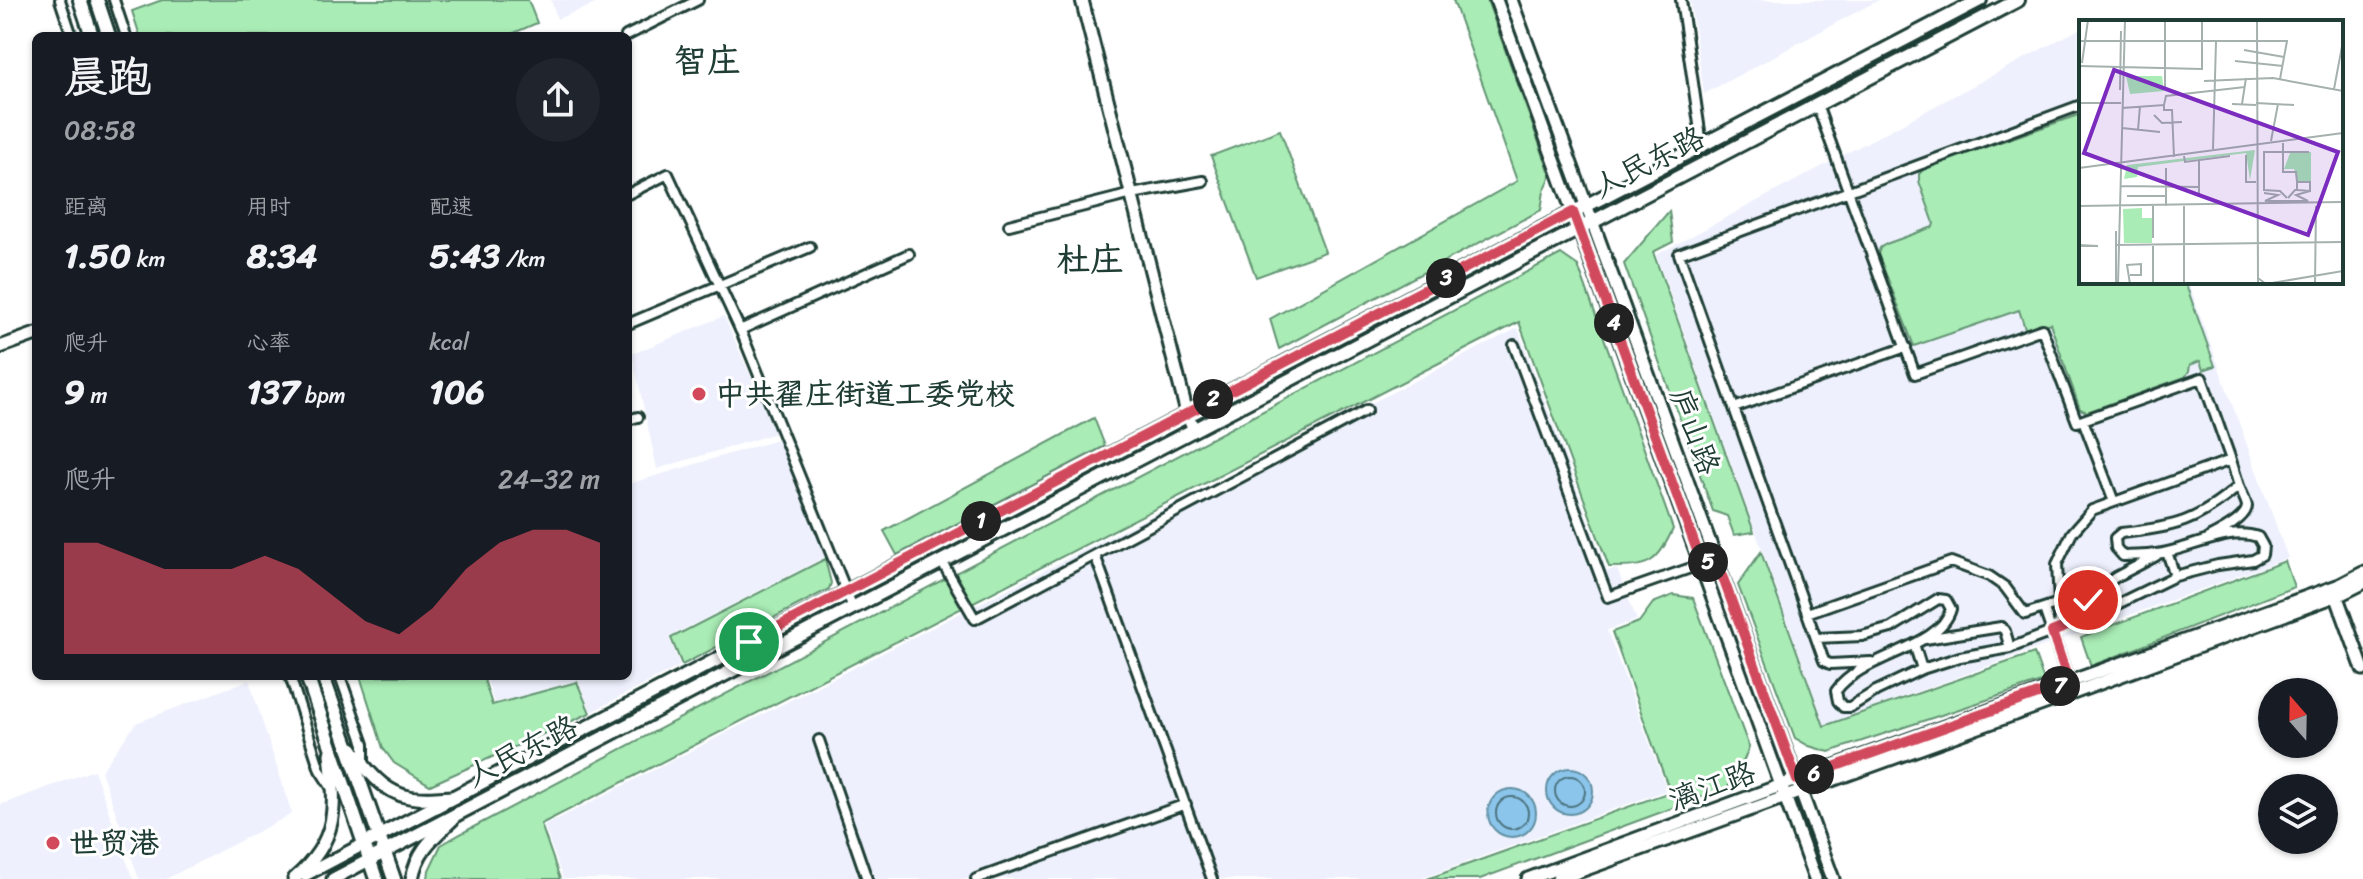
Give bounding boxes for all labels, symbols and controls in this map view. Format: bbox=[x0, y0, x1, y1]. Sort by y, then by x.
inset map bbox=[2079, 20, 2343, 284]
district label: 智庄 bbox=[673, 31, 741, 91]
text: 晨跑 bbox=[64, 38, 152, 116]
button: share bbox=[516, 58, 600, 142]
text: 08:58 bbox=[64, 107, 136, 153]
street label: 人民东路 bbox=[1583, 111, 1715, 213]
text: 距离 bbox=[64, 187, 108, 226]
text: 用时 bbox=[247, 187, 291, 226]
text: 配速 bbox=[429, 187, 473, 226]
text: 1.50 bbox=[64, 226, 131, 286]
text: 8:34 bbox=[247, 226, 317, 286]
text: 5:43 bbox=[429, 226, 500, 286]
district label: 杜庄 bbox=[1056, 230, 1124, 290]
text: km bbox=[131, 240, 165, 279]
text: /km bbox=[500, 240, 546, 279]
pin: 3 bbox=[1426, 258, 1466, 298]
text: 3 bbox=[1440, 258, 1452, 297]
pin: 4 bbox=[1594, 303, 1634, 343]
text: 4 bbox=[1607, 303, 1621, 342]
text: 爬升 bbox=[64, 323, 108, 362]
text: 心率 bbox=[247, 323, 291, 362]
text: kcal bbox=[429, 323, 469, 362]
text: 9 bbox=[64, 362, 85, 422]
text: 137 bbox=[247, 362, 299, 422]
text: 106 bbox=[429, 362, 485, 422]
place label: 中共翟庄街道工委党校 bbox=[715, 367, 1015, 421]
text: m bbox=[85, 376, 108, 415]
text: bpm bbox=[299, 376, 346, 415]
pin: 2 bbox=[1193, 379, 1233, 419]
text: 2 bbox=[1207, 379, 1219, 418]
street label: 庐山路 bbox=[1654, 379, 1736, 483]
marker: 中共翟庄街道工委党校 bbox=[690, 385, 708, 403]
text: 爬升 bbox=[64, 456, 116, 502]
text: 24–32 m bbox=[498, 456, 600, 502]
pin: 1 bbox=[961, 501, 1001, 541]
text: 1 bbox=[976, 501, 986, 540]
pin: 5 bbox=[1688, 542, 1728, 582]
text: 5 bbox=[1701, 542, 1715, 581]
pin bbox=[2054, 566, 2122, 634]
icon: check bbox=[2066, 578, 2110, 622]
pin bbox=[715, 608, 783, 676]
icon: arrive bbox=[727, 620, 771, 664]
pin: 7 bbox=[2040, 666, 2080, 706]
text: 7 bbox=[2054, 666, 2066, 705]
north arrow bbox=[2258, 678, 2338, 758]
map controls bbox=[2258, 678, 2338, 854]
street label: 人民东路 bbox=[456, 700, 588, 802]
street label: 漓江路 bbox=[1660, 745, 1764, 827]
pin: 6 bbox=[1794, 754, 1834, 794]
text: 6 bbox=[1808, 754, 1820, 793]
button: layers bbox=[2258, 774, 2338, 854]
place label: 世贸港 bbox=[69, 816, 159, 870]
marker: 世贸港 bbox=[44, 834, 62, 852]

